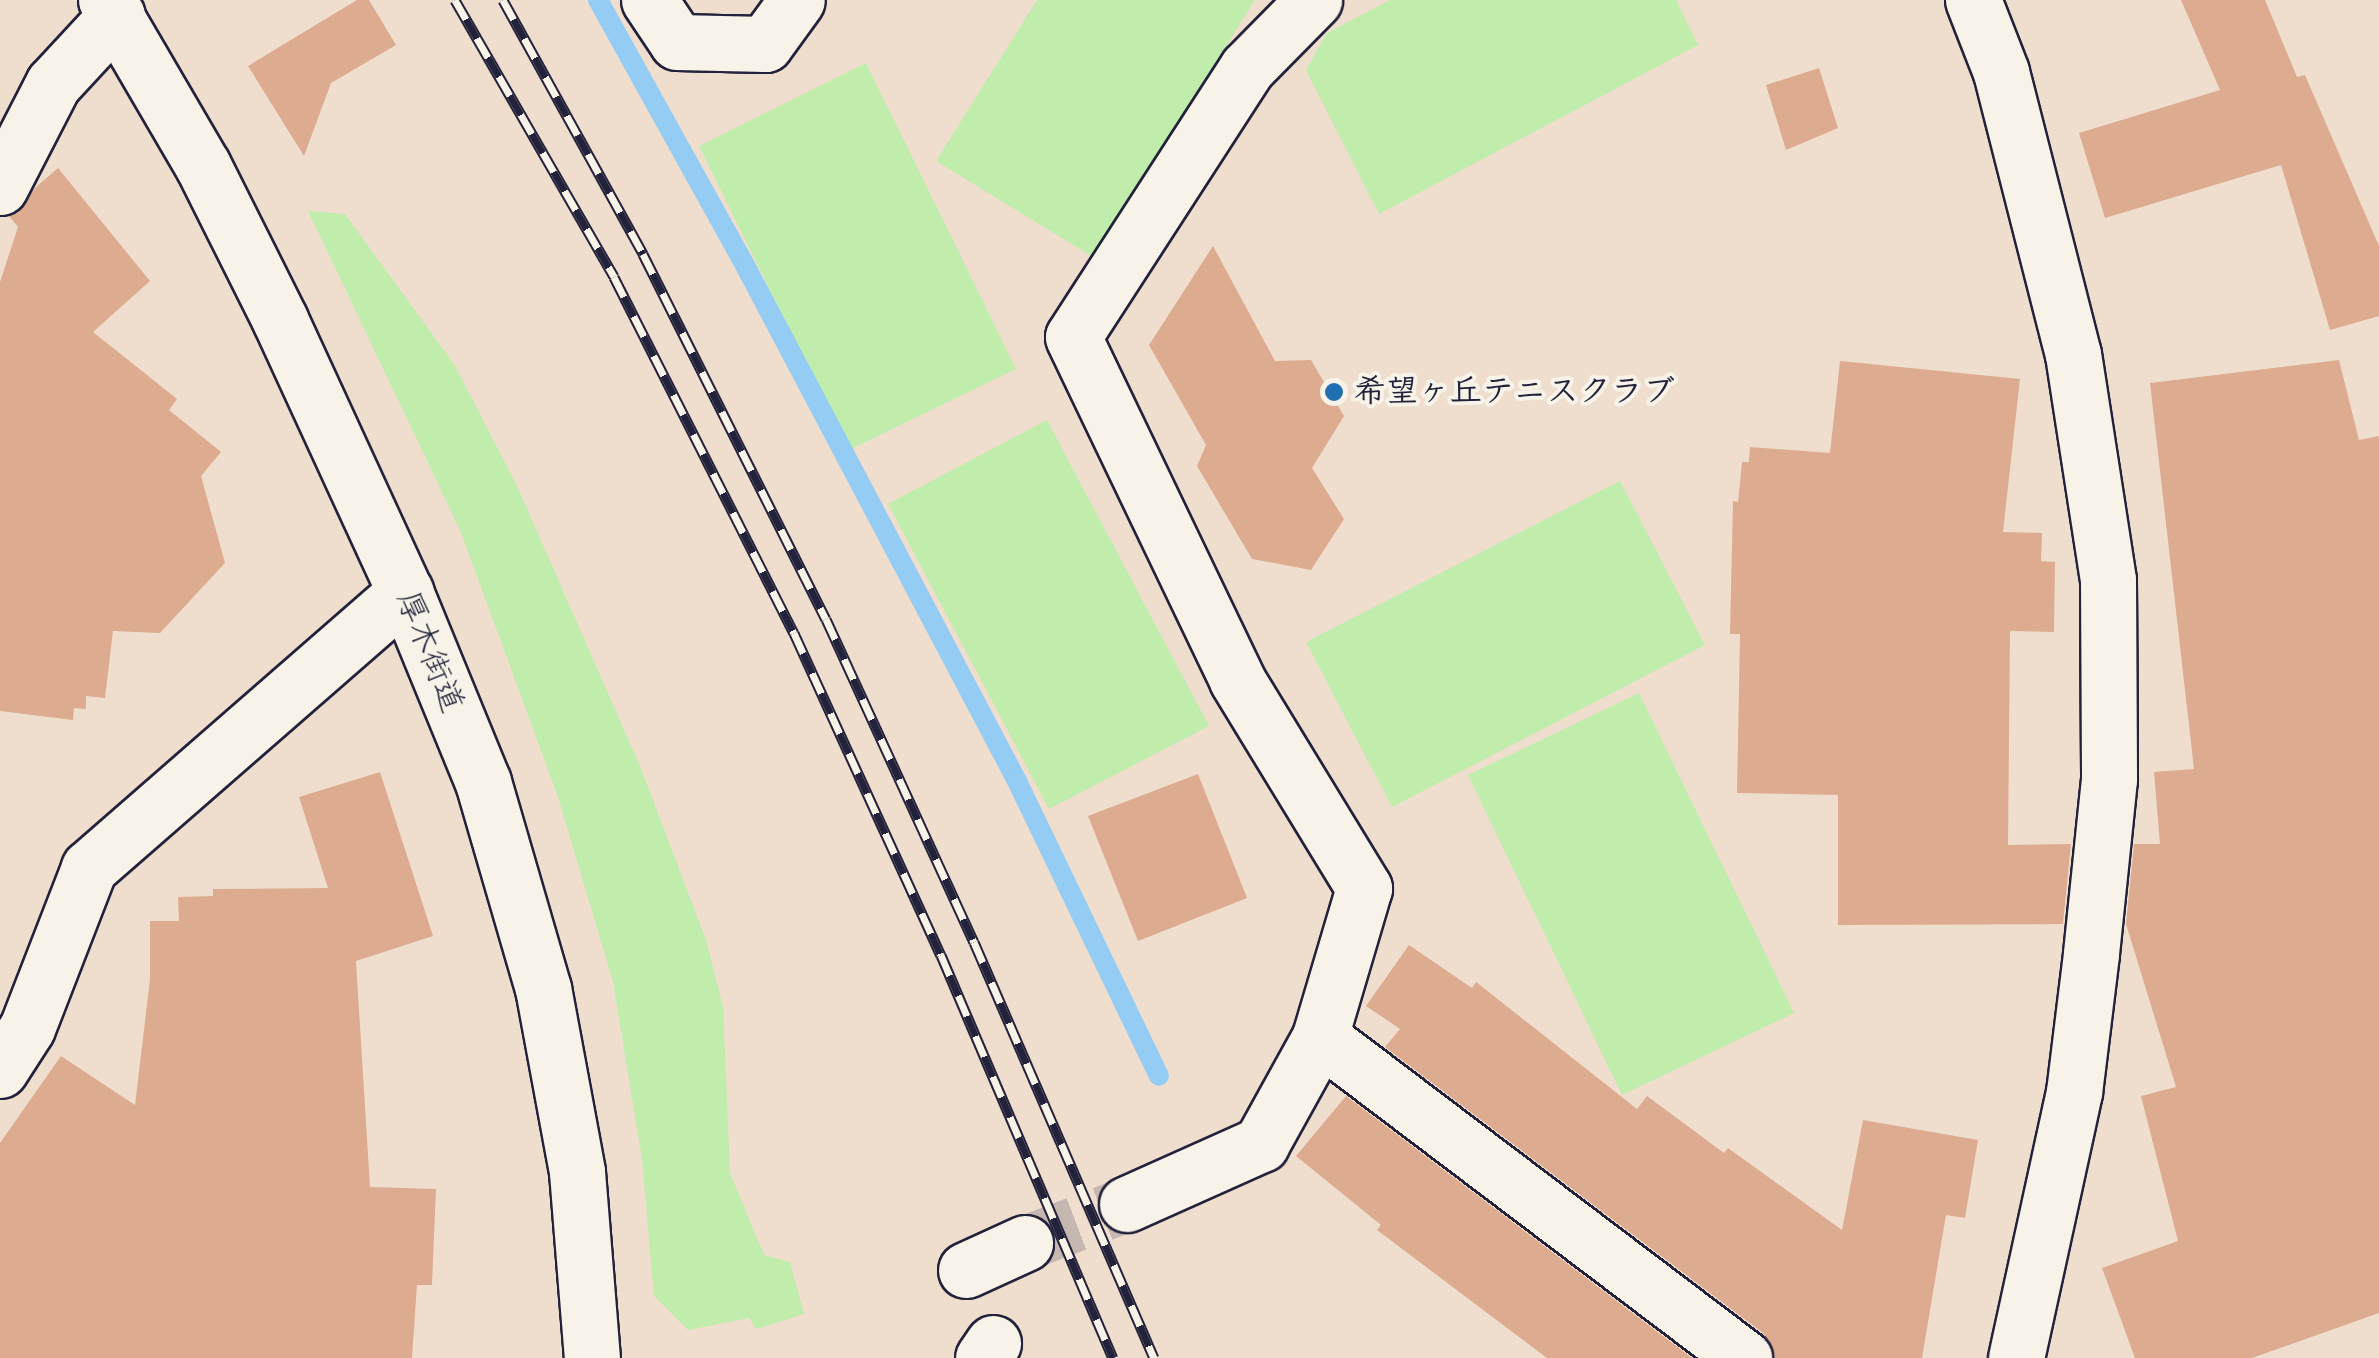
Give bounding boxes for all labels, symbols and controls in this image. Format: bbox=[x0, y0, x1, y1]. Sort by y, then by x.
place label: 希望ヶ丘テニスクラブ bbox=[1354, 373, 1674, 411]
marker: 希望ヶ丘テニスクラブ bbox=[1323, 381, 1345, 403]
street label: 厚木街道 bbox=[387, 585, 471, 719]

